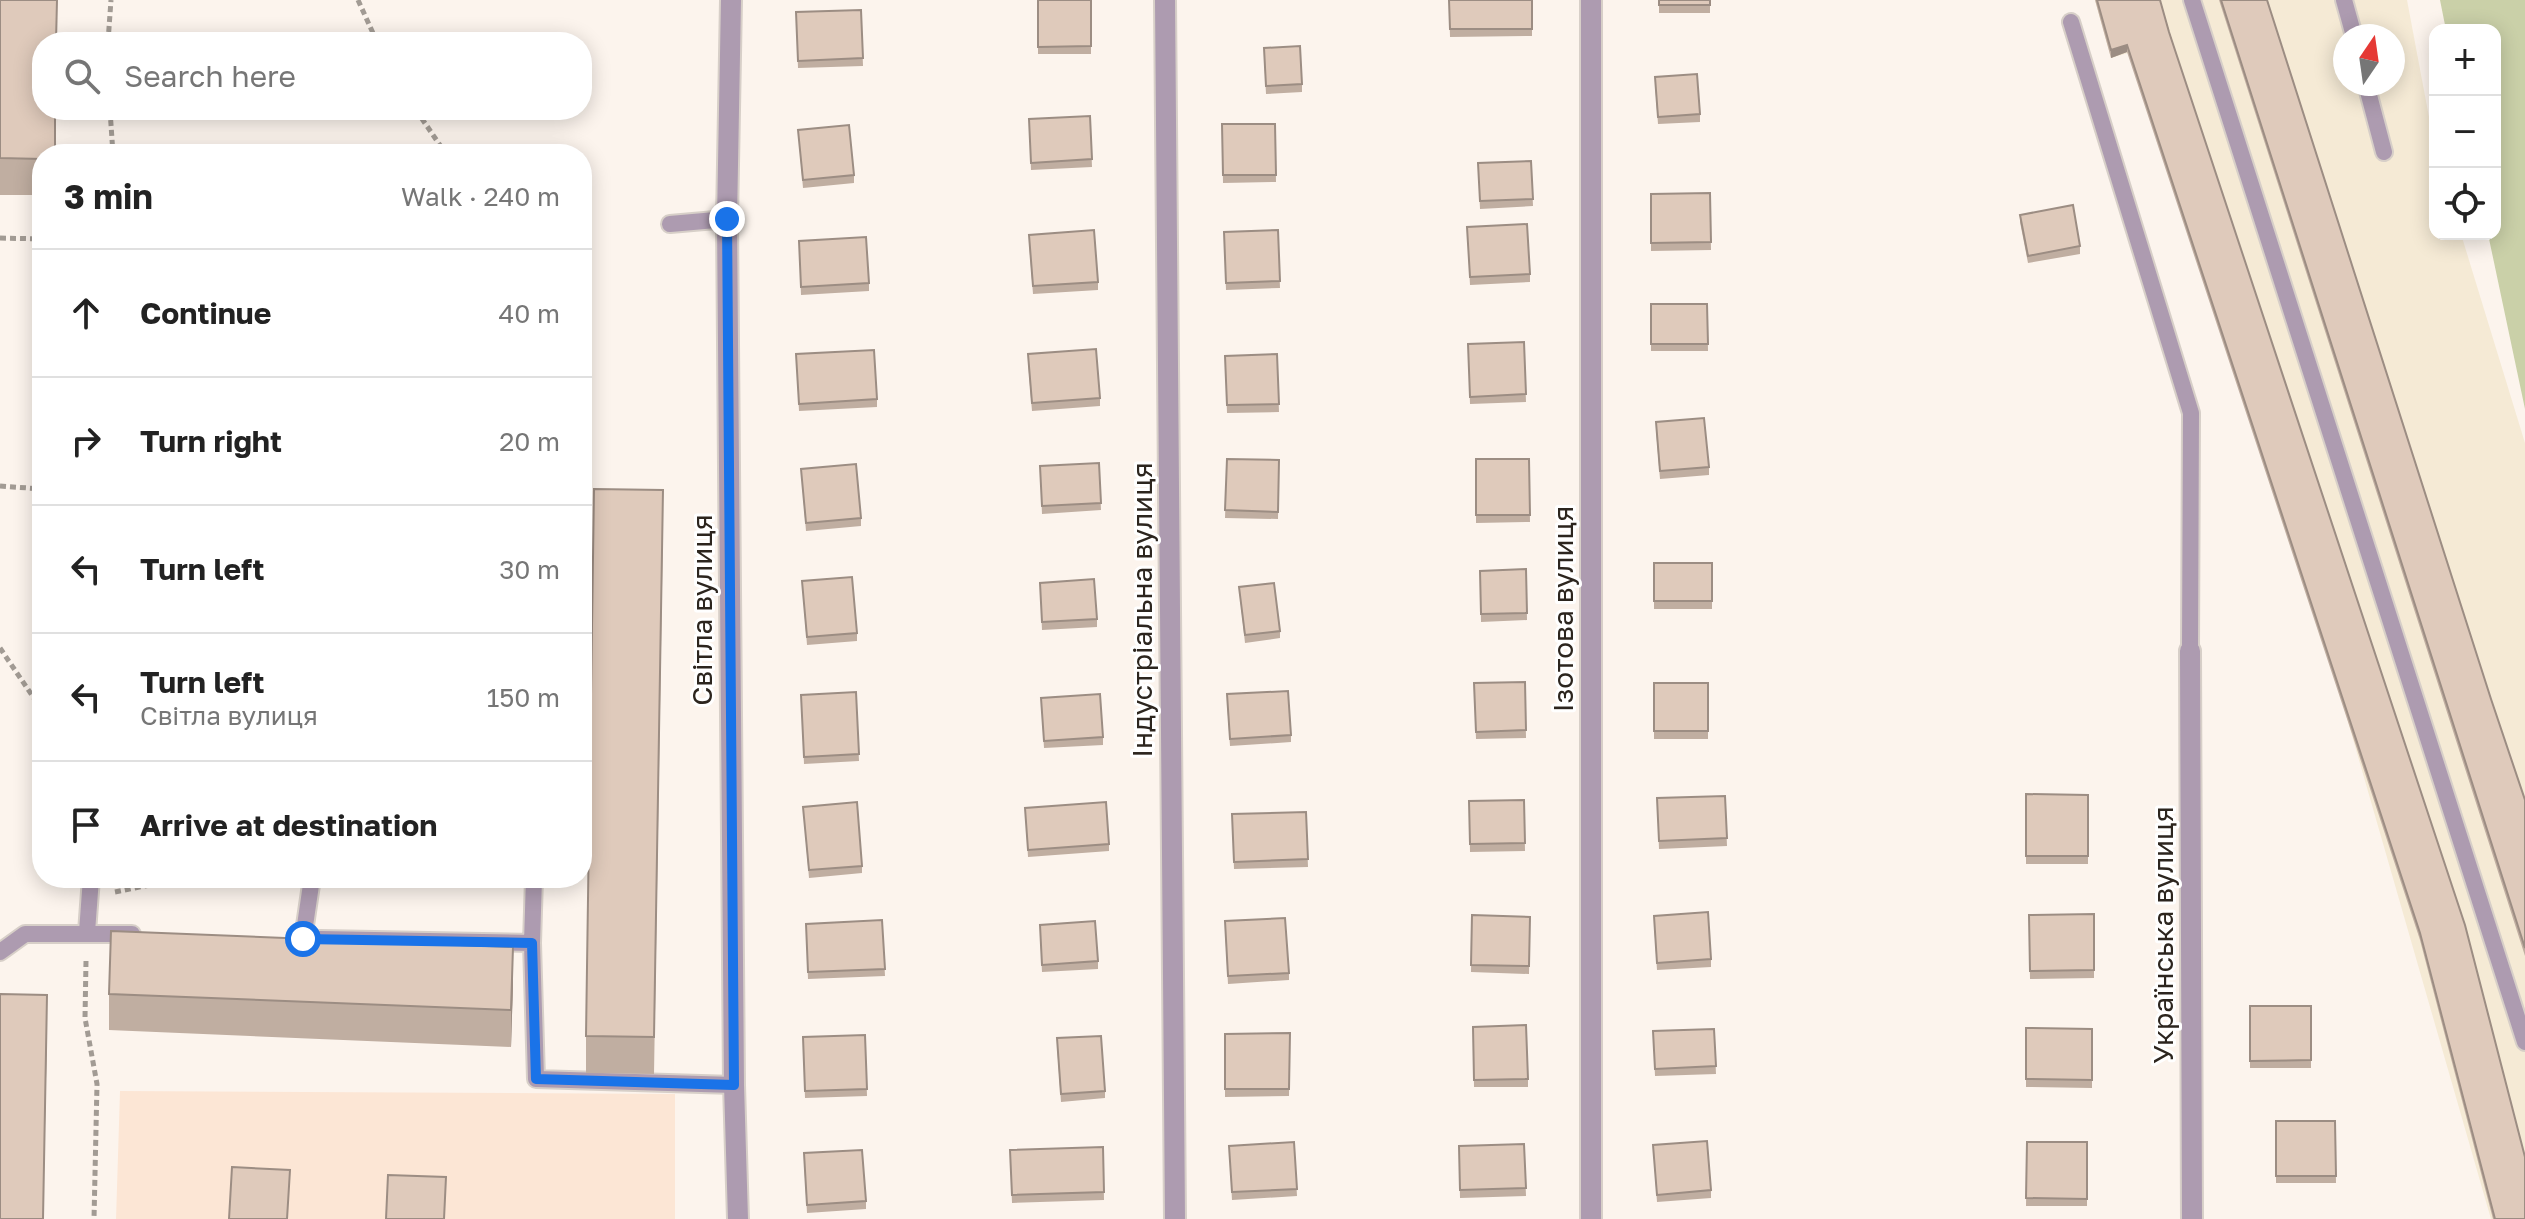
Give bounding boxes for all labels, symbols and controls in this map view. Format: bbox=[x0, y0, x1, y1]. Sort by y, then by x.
north arrow bbox=[2333, 24, 2405, 96]
map controls bbox=[2429, 24, 2501, 240]
button: + bbox=[2429, 24, 2501, 96]
search box bbox=[32, 32, 592, 120]
icon: search bbox=[60, 54, 104, 98]
text: Search here bbox=[124, 58, 296, 94]
button: − bbox=[2429, 96, 2501, 168]
button: locate bbox=[2429, 168, 2501, 240]
text: 3 min bbox=[64, 176, 153, 216]
text: Walk · 240 m bbox=[401, 181, 560, 212]
route end bbox=[709, 201, 745, 237]
icon: ahead bbox=[64, 291, 108, 335]
text: Continue bbox=[140, 295, 271, 331]
text: 40 m bbox=[499, 298, 560, 329]
icon: right bbox=[64, 419, 108, 463]
text: Turn right bbox=[140, 423, 282, 459]
text: 20 m bbox=[499, 426, 560, 457]
street label: Індустріальна вулиця bbox=[1125, 462, 1158, 758]
street label: Ізотова вулиця bbox=[1546, 506, 1579, 712]
street label: Світла вулиця bbox=[685, 514, 718, 706]
icon: left bbox=[64, 547, 108, 591]
text: Turn left bbox=[140, 551, 265, 587]
text: 30 m bbox=[499, 554, 560, 585]
text: Turn left bbox=[140, 664, 265, 700]
icon: left bbox=[64, 675, 108, 719]
text: 150 m bbox=[487, 682, 560, 713]
text: Світла вулиця bbox=[140, 700, 318, 731]
icon: arrive bbox=[64, 803, 108, 847]
street label: Українська вулиця bbox=[2146, 806, 2179, 1064]
text: Arrive at destination bbox=[140, 807, 437, 843]
route start bbox=[285, 921, 321, 957]

